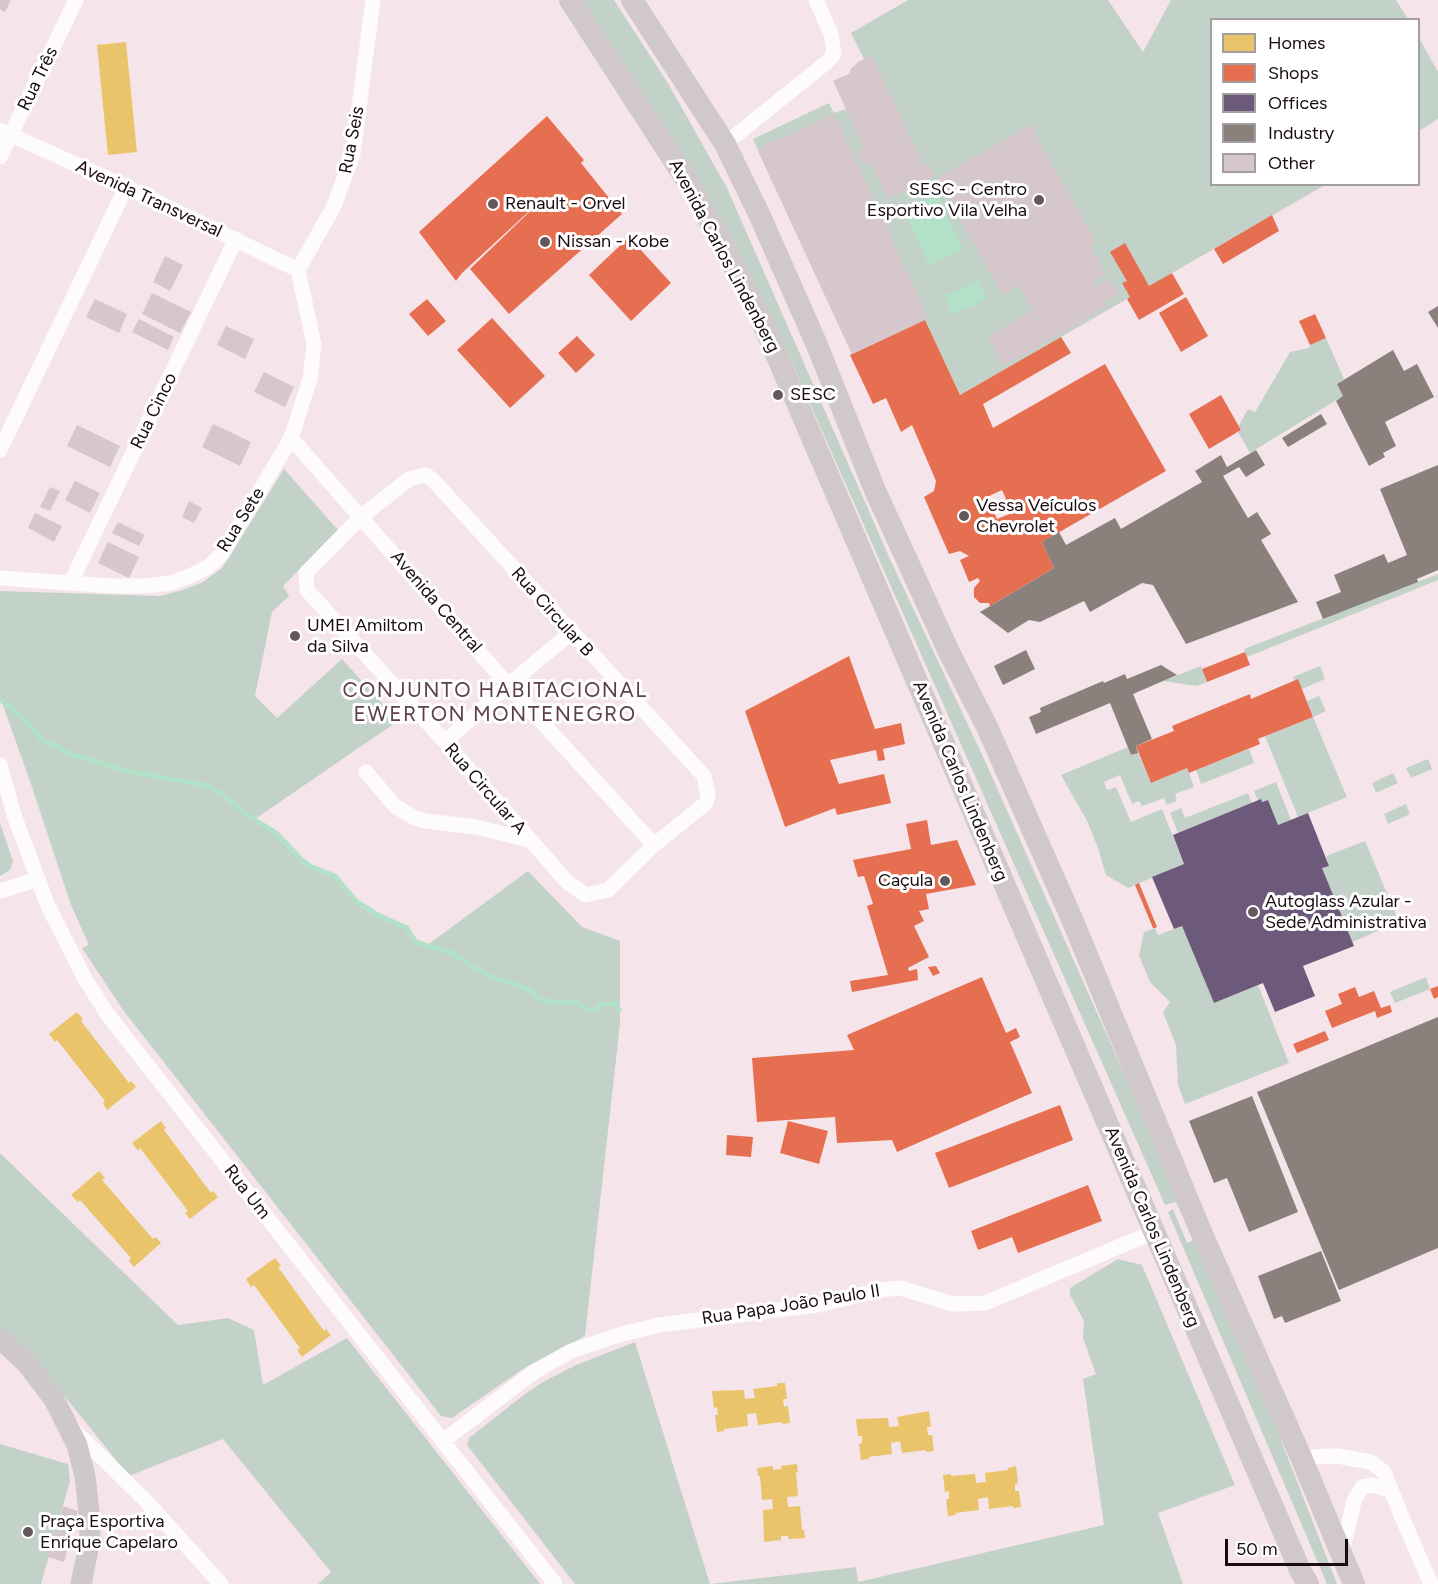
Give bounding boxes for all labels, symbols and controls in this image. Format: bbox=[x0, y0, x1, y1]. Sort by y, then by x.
legend bbox=[1210, 18, 1420, 186]
text: Homes bbox=[1268, 32, 1326, 54]
street label: Rua Três bbox=[13, 44, 63, 114]
text: Shops bbox=[1268, 62, 1319, 84]
text: Offices bbox=[1268, 92, 1327, 114]
street label: Rua Seis bbox=[335, 104, 369, 176]
text: Industry bbox=[1268, 122, 1334, 144]
text: Other bbox=[1268, 152, 1315, 174]
street label: Avenida Transversal bbox=[73, 156, 225, 242]
street label: Avenida Carlos Lindenberg bbox=[664, 156, 784, 356]
place label: SESC - Centro Esportivo Vila Velha bbox=[867, 179, 1027, 222]
place label: Renault - Orvel bbox=[505, 193, 626, 215]
marker: SESC - Centro Esportivo Vila Velha bbox=[1032, 193, 1046, 207]
marker: Renault - Orvel bbox=[486, 197, 500, 211]
place label: Nissan - Kobe bbox=[557, 231, 669, 253]
marker: Nissan - Kobe bbox=[538, 235, 552, 249]
street label: Rua Cinco bbox=[126, 369, 182, 453]
place label: SESC bbox=[790, 384, 836, 406]
marker: SESC bbox=[771, 388, 785, 402]
street label: Rua Sete bbox=[213, 484, 269, 556]
place label: Vessa Veículos Chevrolet bbox=[976, 495, 1096, 538]
marker: Vessa Veículos Chevrolet bbox=[957, 509, 971, 523]
street label: Avenida Central bbox=[386, 547, 486, 657]
street label: Rua Circular B bbox=[506, 563, 598, 661]
place label: UMEI Amiltom da Silva bbox=[307, 615, 423, 658]
marker: UMEI Amiltom da Silva bbox=[288, 629, 302, 643]
street label: Avenida Carlos Lindenberg bbox=[908, 677, 1012, 885]
district label: CONJUNTO HABITACIONAL EWERTON MONTENEGRO bbox=[342, 678, 648, 728]
street label: Rua Circular A bbox=[440, 739, 530, 839]
place label: Caçula bbox=[878, 870, 933, 892]
marker: Caçula bbox=[938, 874, 952, 888]
place label: Autoglass Azular - Sede Administrativa bbox=[1265, 891, 1427, 934]
marker: Autoglass Azular - Sede Administrativa bbox=[1246, 905, 1260, 919]
street label: Avenida Carlos Lindenberg bbox=[1100, 1123, 1204, 1331]
street label: Rua Um bbox=[219, 1161, 275, 1223]
street label: Rua Papa João Paulo II bbox=[700, 1280, 882, 1330]
place label: Praça Esportiva Enrique Capelaro bbox=[40, 1511, 178, 1553]
marker: Praça Esportiva Enrique Capelaro bbox=[21, 1525, 35, 1539]
scale bar bbox=[1228, 1527, 1351, 1565]
text: 50 m bbox=[1236, 1538, 1278, 1560]

